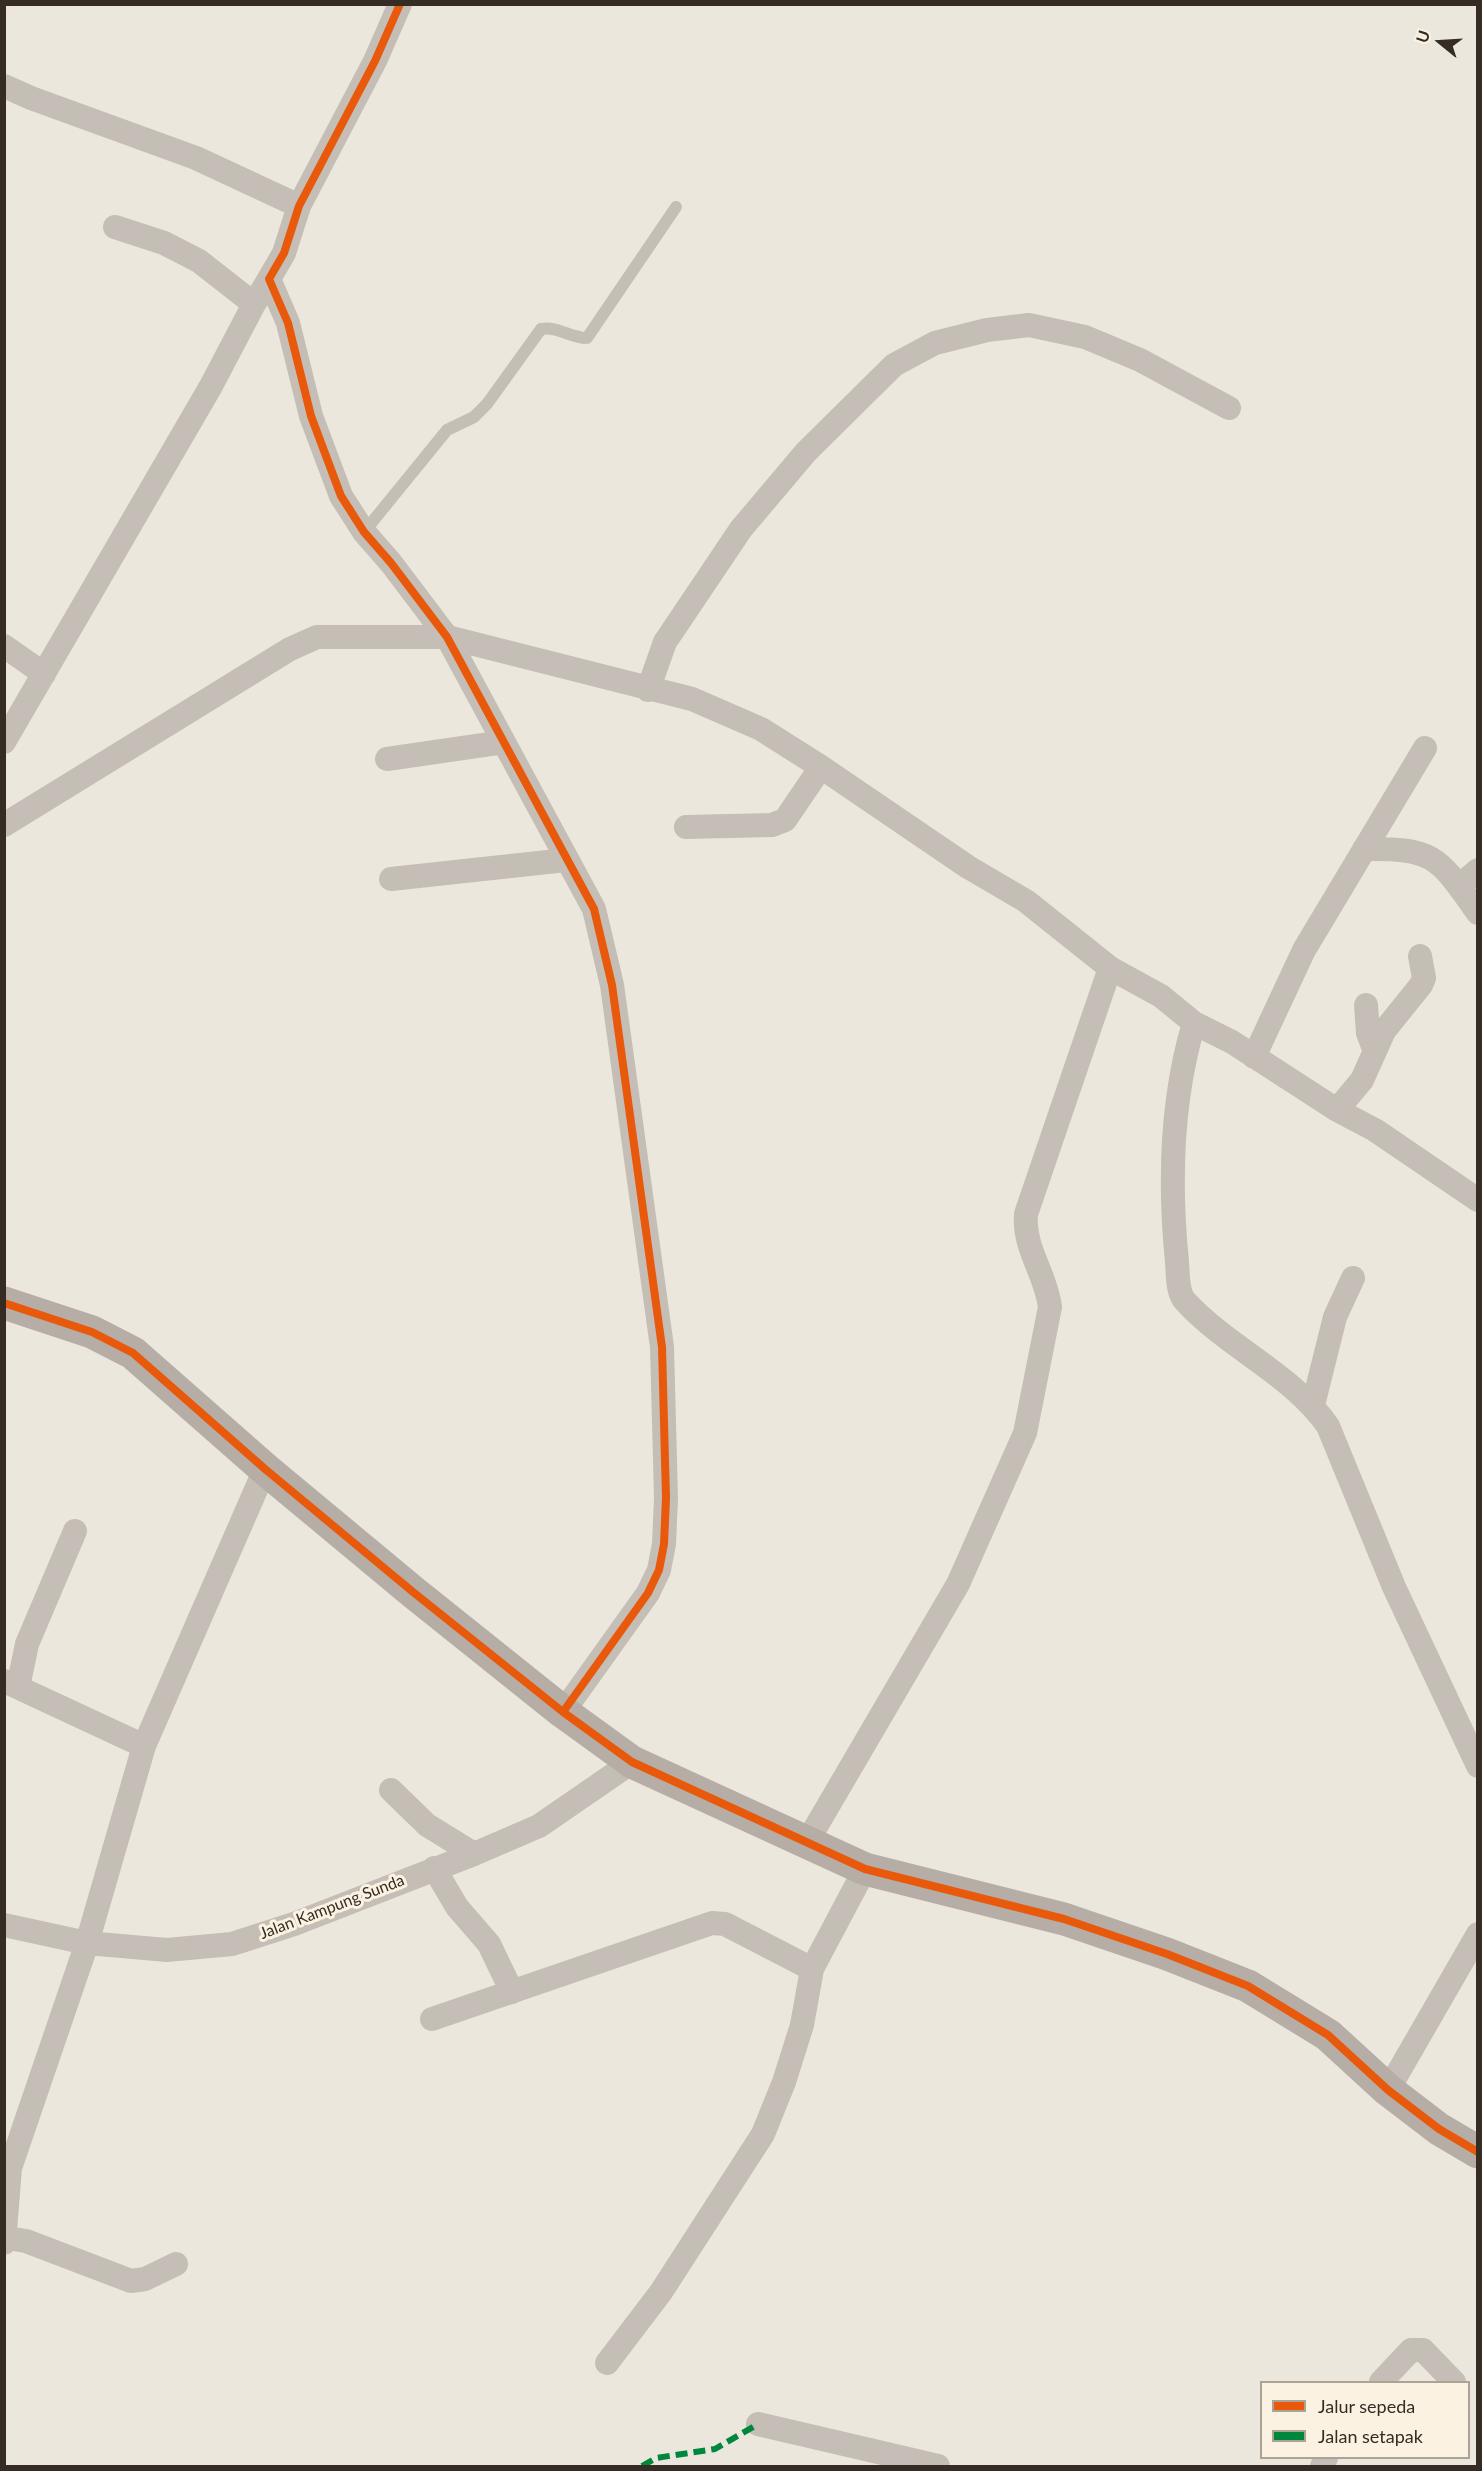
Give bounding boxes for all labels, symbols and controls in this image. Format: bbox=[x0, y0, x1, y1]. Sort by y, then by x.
north arrow bbox=[1410, 12, 1470, 72]
text: U bbox=[1412, 28, 1433, 45]
street label: Jalan Kampung Sunda bbox=[257, 1871, 407, 1943]
legend bbox=[1260, 2381, 1470, 2459]
text: Jalur sepeda bbox=[1318, 2395, 1415, 2417]
text: Jalan setapak bbox=[1318, 2425, 1423, 2447]

